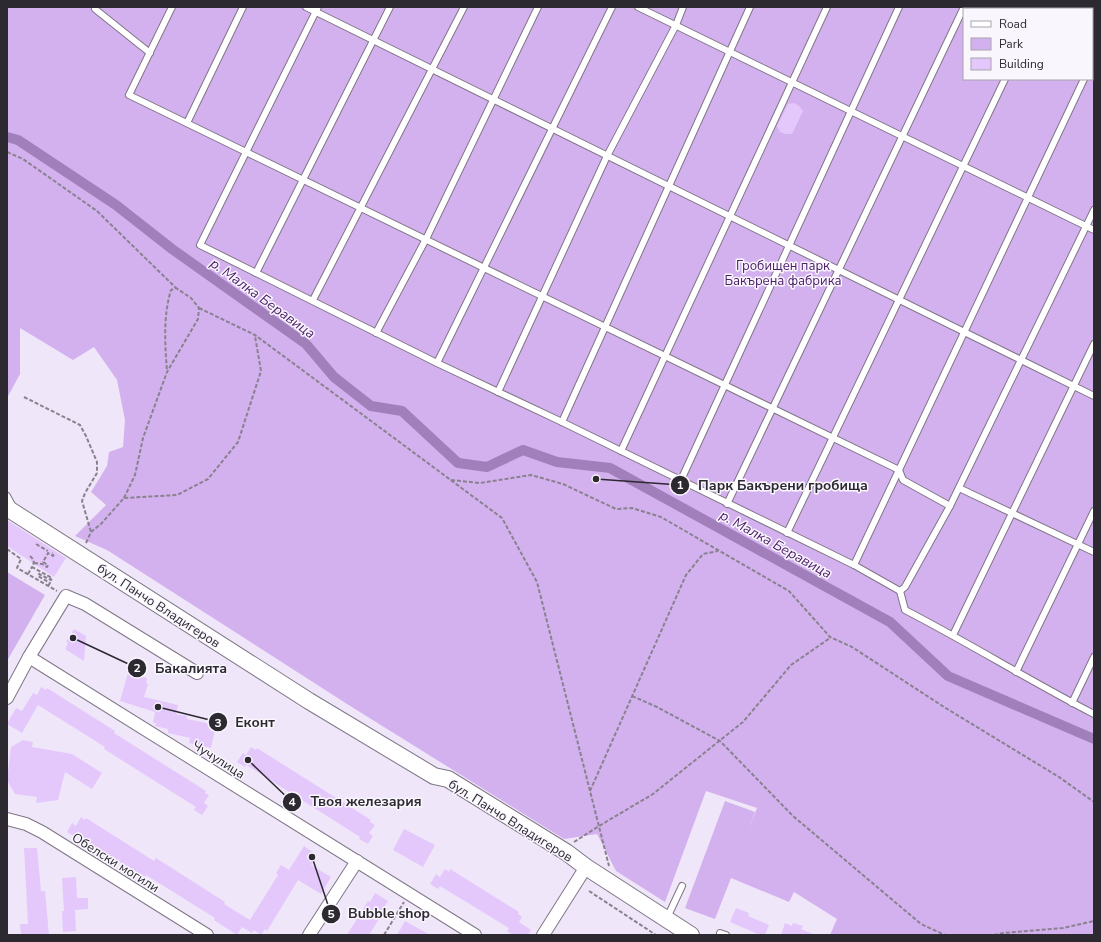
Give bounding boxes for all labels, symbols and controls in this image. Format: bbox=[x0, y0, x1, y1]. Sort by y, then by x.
legend bbox=[963, 8, 1093, 80]
text: Road bbox=[999, 16, 1027, 32]
text: Park bbox=[999, 36, 1024, 52]
text: Building bbox=[999, 56, 1044, 72]
water label: р. Малка Беравица bbox=[206, 254, 319, 343]
park label: Гробищен парк Бакърена фабрика bbox=[725, 257, 842, 290]
callout: Парк Бакърени гробища bbox=[670, 472, 876, 498]
text: Парк Бакърени гробища bbox=[698, 476, 868, 495]
text: 1 bbox=[676, 477, 684, 493]
water label: р. Малка Беравица bbox=[716, 506, 835, 583]
street label: бул. Панчо Владигеров bbox=[93, 559, 223, 652]
callout: Бакалията bbox=[127, 655, 235, 681]
text: Бакалията bbox=[155, 659, 227, 678]
text: 2 bbox=[133, 660, 141, 676]
callout: Еконт bbox=[208, 709, 283, 735]
text: Еконт bbox=[235, 713, 275, 732]
text: 3 bbox=[214, 715, 222, 731]
street label: Чучулица bbox=[189, 737, 248, 783]
street label: бул. Панчо Владигеров bbox=[445, 775, 576, 866]
callout: Твоя железария bbox=[282, 789, 429, 815]
text: Твоя железария bbox=[311, 792, 421, 811]
text: 4 bbox=[288, 794, 296, 810]
street label: Обелски могили bbox=[68, 829, 163, 897]
callout: Bubble shop bbox=[321, 901, 438, 927]
text: Bubble shop bbox=[348, 904, 430, 923]
text: 5 bbox=[327, 906, 335, 922]

